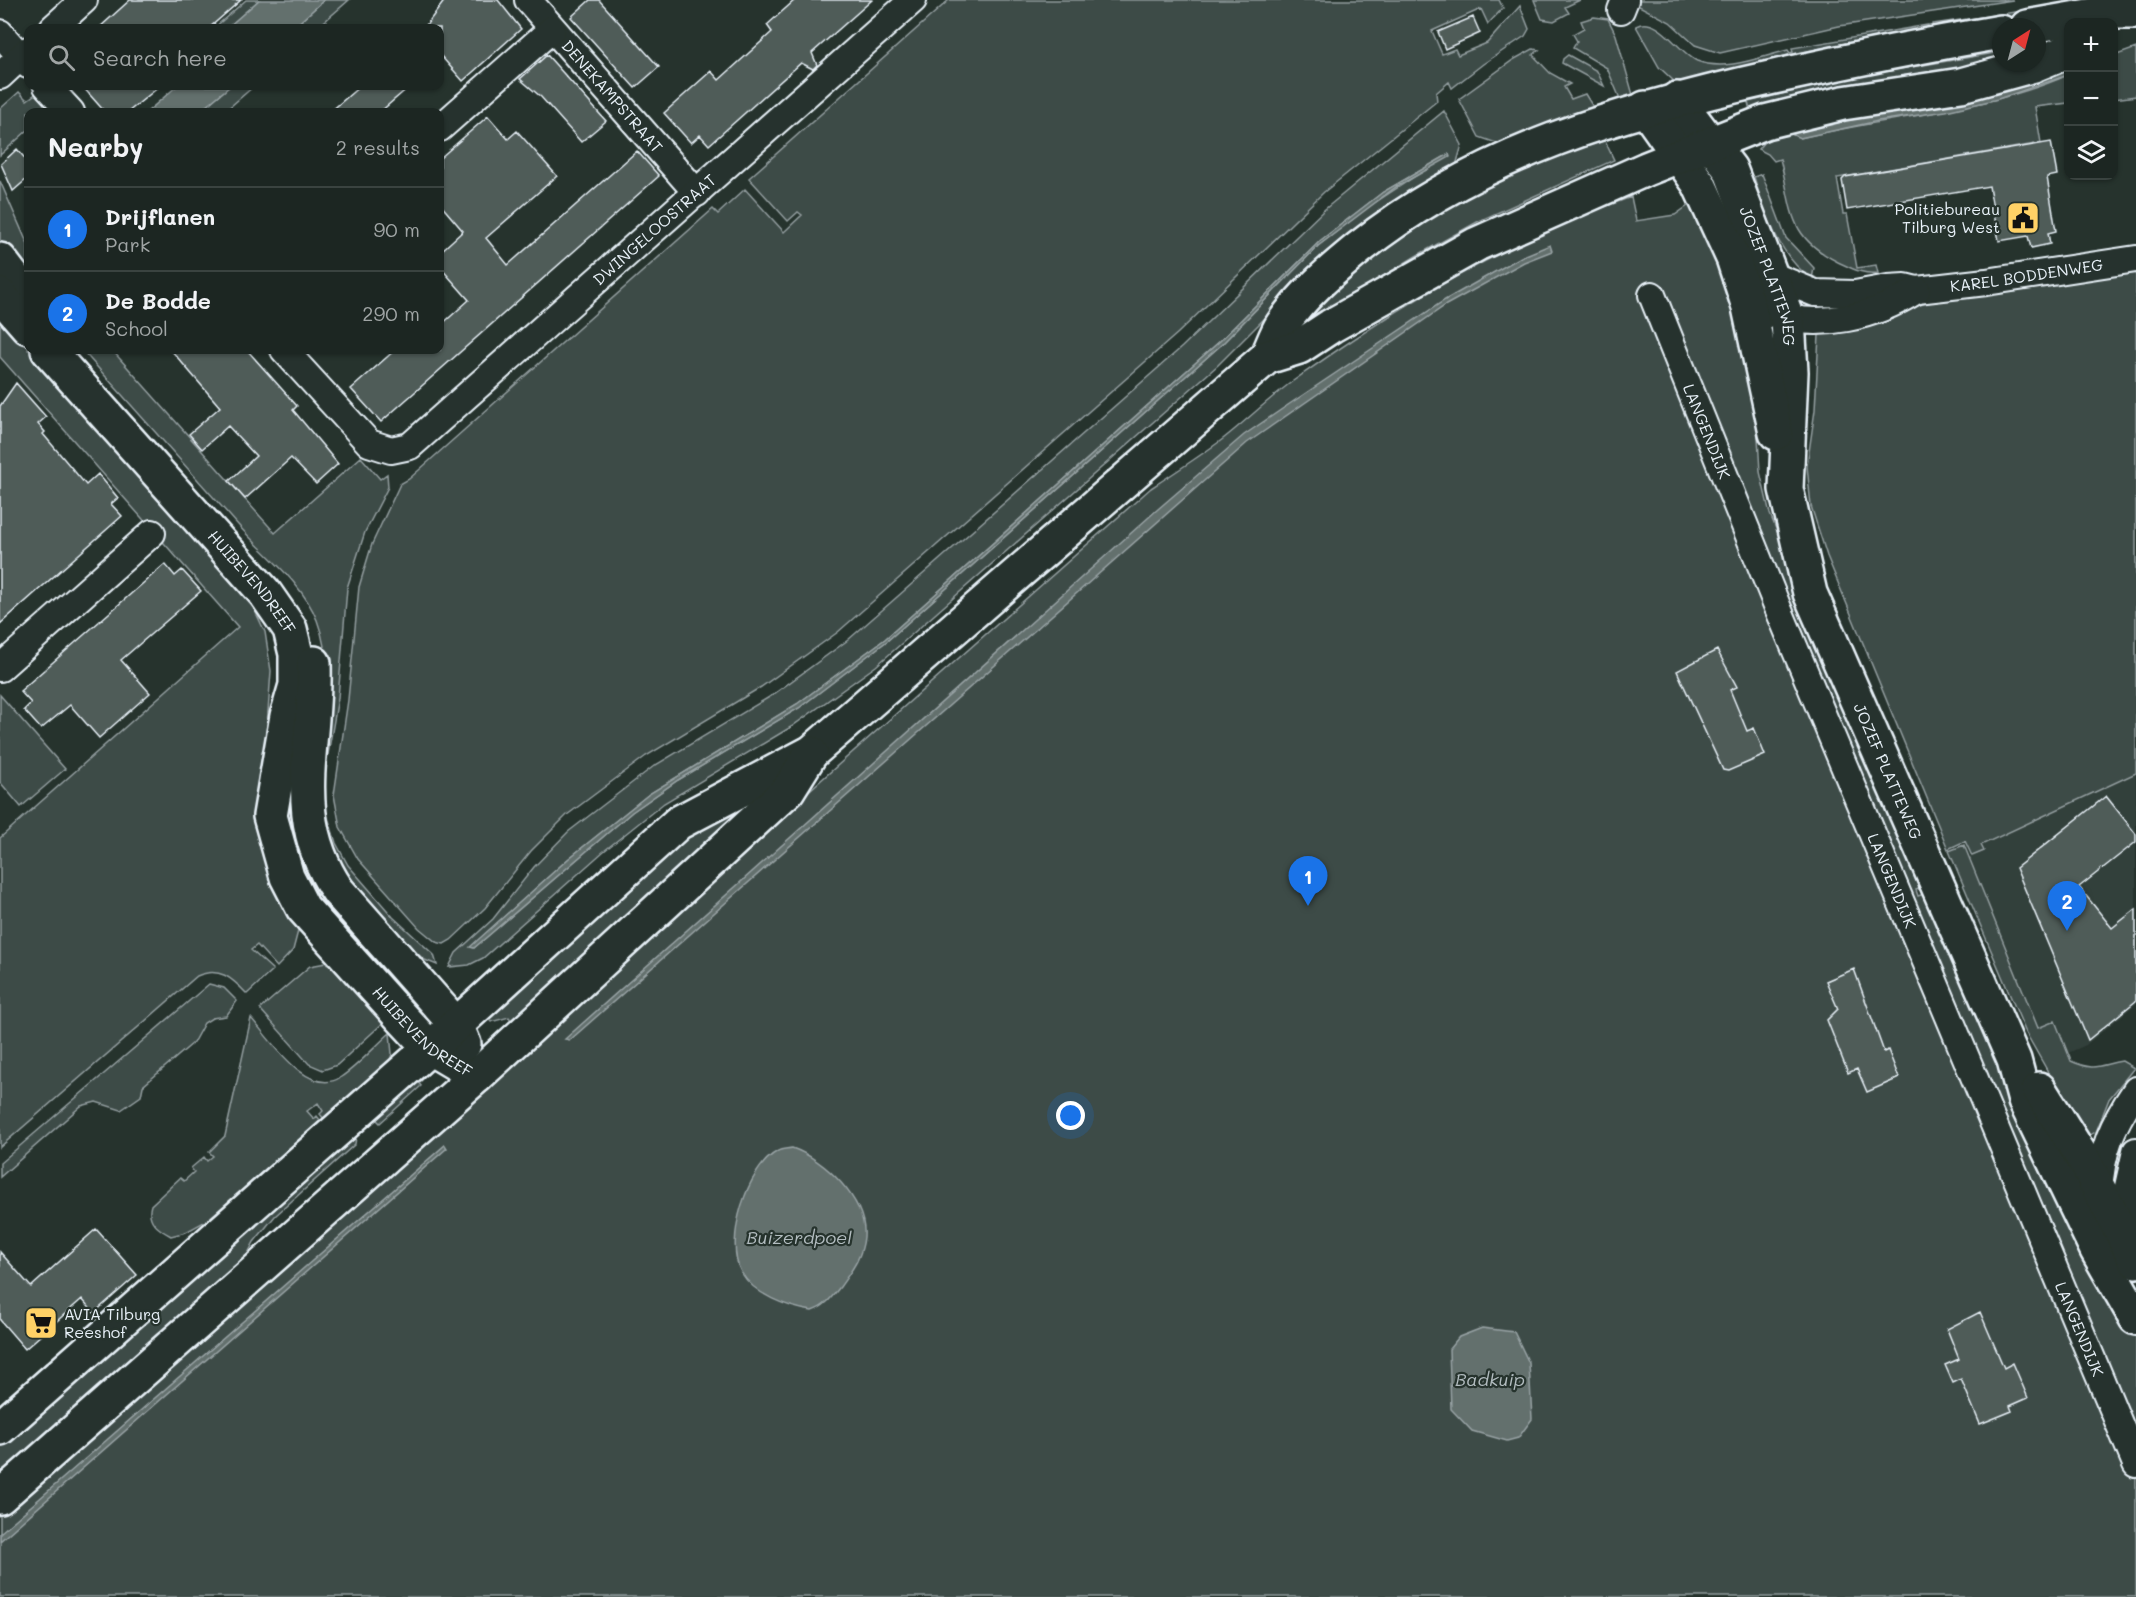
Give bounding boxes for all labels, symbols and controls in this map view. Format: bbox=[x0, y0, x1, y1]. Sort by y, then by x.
north arrow bbox=[1992, 18, 2046, 72]
map controls bbox=[2064, 18, 2118, 180]
button: + bbox=[2064, 18, 2118, 72]
search box bbox=[24, 24, 444, 90]
street label: DENEKAMPSTRAAT bbox=[557, 35, 668, 157]
icon: search bbox=[45, 41, 78, 74]
text: Search here bbox=[93, 43, 227, 72]
button: − bbox=[2064, 72, 2118, 126]
button: layers bbox=[2064, 126, 2118, 180]
text: Nearby bbox=[48, 130, 143, 164]
text: 2 results bbox=[336, 134, 420, 160]
street label: DWINGELOOSTRAAT bbox=[588, 169, 720, 289]
place label: Politiebureau Tilburg West bbox=[1894, 198, 2000, 237]
public building icon: Politiebureau Tilburg West bbox=[2005, 200, 2041, 236]
text: Drijflanen bbox=[105, 202, 215, 231]
street label: JOZEF PLATTEWEG bbox=[1735, 203, 1800, 347]
text: 1 bbox=[63, 216, 72, 242]
text: 90 m bbox=[374, 216, 420, 242]
text: Park bbox=[105, 231, 150, 257]
street label: KAREL BODDENWEG bbox=[1949, 253, 2105, 296]
text: De Bodde bbox=[105, 286, 211, 315]
text: 2 bbox=[62, 300, 73, 326]
text: 290 m bbox=[362, 300, 420, 326]
text: School bbox=[105, 315, 168, 341]
street label: LANGENDIJK bbox=[1679, 381, 1736, 482]
street label: HUIBEVENDREEF bbox=[204, 525, 301, 638]
street label: JOZEF PLATTEWEG bbox=[1849, 700, 1927, 843]
street label: LANGENDIJK bbox=[1863, 830, 1922, 931]
pin: 1 bbox=[1288, 856, 1328, 906]
pin: 2 bbox=[2048, 882, 2086, 931]
street label: HUIBEVENDREEF bbox=[368, 981, 477, 1081]
your location bbox=[1056, 1101, 1085, 1130]
water label: Buizerdpoel bbox=[746, 1225, 852, 1249]
street label: LANGENDIJK bbox=[2051, 1278, 2109, 1380]
place label: AVIA Tilburg Reeshof bbox=[64, 1303, 160, 1342]
supermarket icon: AVIA Tilburg Reeshof bbox=[23, 1305, 59, 1341]
water label: Badkuip bbox=[1455, 1367, 1525, 1391]

